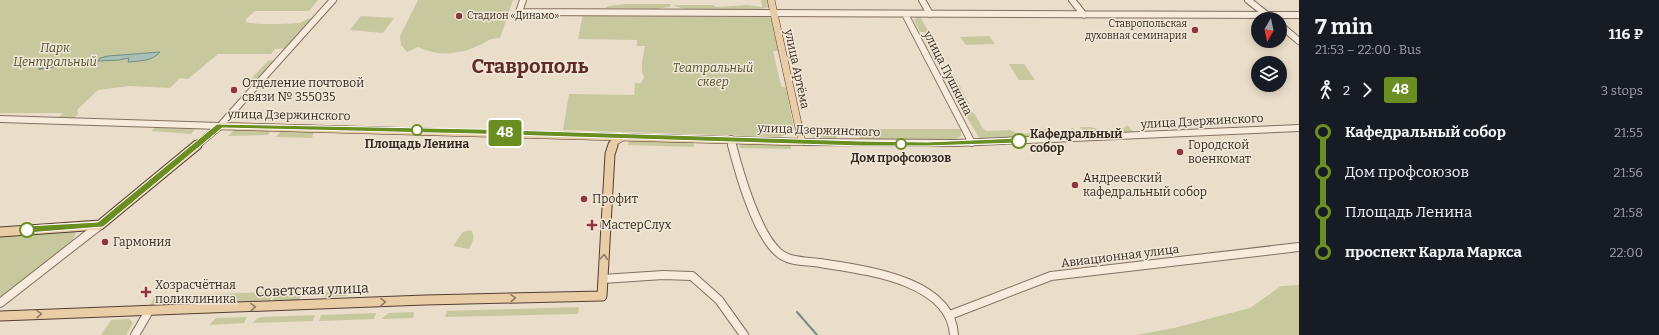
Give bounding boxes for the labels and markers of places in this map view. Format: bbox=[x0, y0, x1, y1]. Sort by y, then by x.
place label: Стадион «Динамо» bbox=[467, 10, 559, 22]
marker: Стадион «Динамо» bbox=[454, 11, 464, 21]
place label: Ставропольская духовная семинария bbox=[1085, 18, 1187, 42]
marker: Ставропольская духовная семинария bbox=[1190, 25, 1200, 35]
place label: Отделение почтовой связи № 355035 bbox=[242, 76, 364, 104]
marker: Отделение почтовой связи № 355035 bbox=[229, 85, 239, 95]
marker: Площадь Ленина bbox=[411, 124, 423, 136]
place label: Кафедральный собор bbox=[1030, 127, 1122, 155]
marker: Кафедральный собор bbox=[1011, 133, 1027, 149]
place label: Площадь Ленина bbox=[365, 137, 470, 151]
marker: Дом профсоюзов bbox=[895, 138, 907, 150]
place label: Городской военкомат bbox=[1188, 138, 1251, 166]
marker: Городской военкомат bbox=[1175, 147, 1185, 157]
place label: Дом профсоюзов bbox=[851, 151, 951, 165]
place label: Андреевский кафедральный собор bbox=[1083, 171, 1207, 199]
marker: Андреевский кафедральный собор bbox=[1070, 180, 1080, 190]
place label: Профит bbox=[592, 192, 638, 206]
marker: Профит bbox=[579, 194, 589, 204]
place label: МастерСлух bbox=[601, 218, 672, 232]
marker: МастерСлух bbox=[586, 219, 598, 231]
unlabelled marker bbox=[19, 222, 35, 238]
place label: Гармония bbox=[113, 235, 172, 249]
marker: Гармония bbox=[100, 237, 110, 247]
place label: Хозрасчётная поликлиника bbox=[155, 278, 236, 306]
marker: Хозрасчётная поликлиника bbox=[140, 286, 152, 298]

